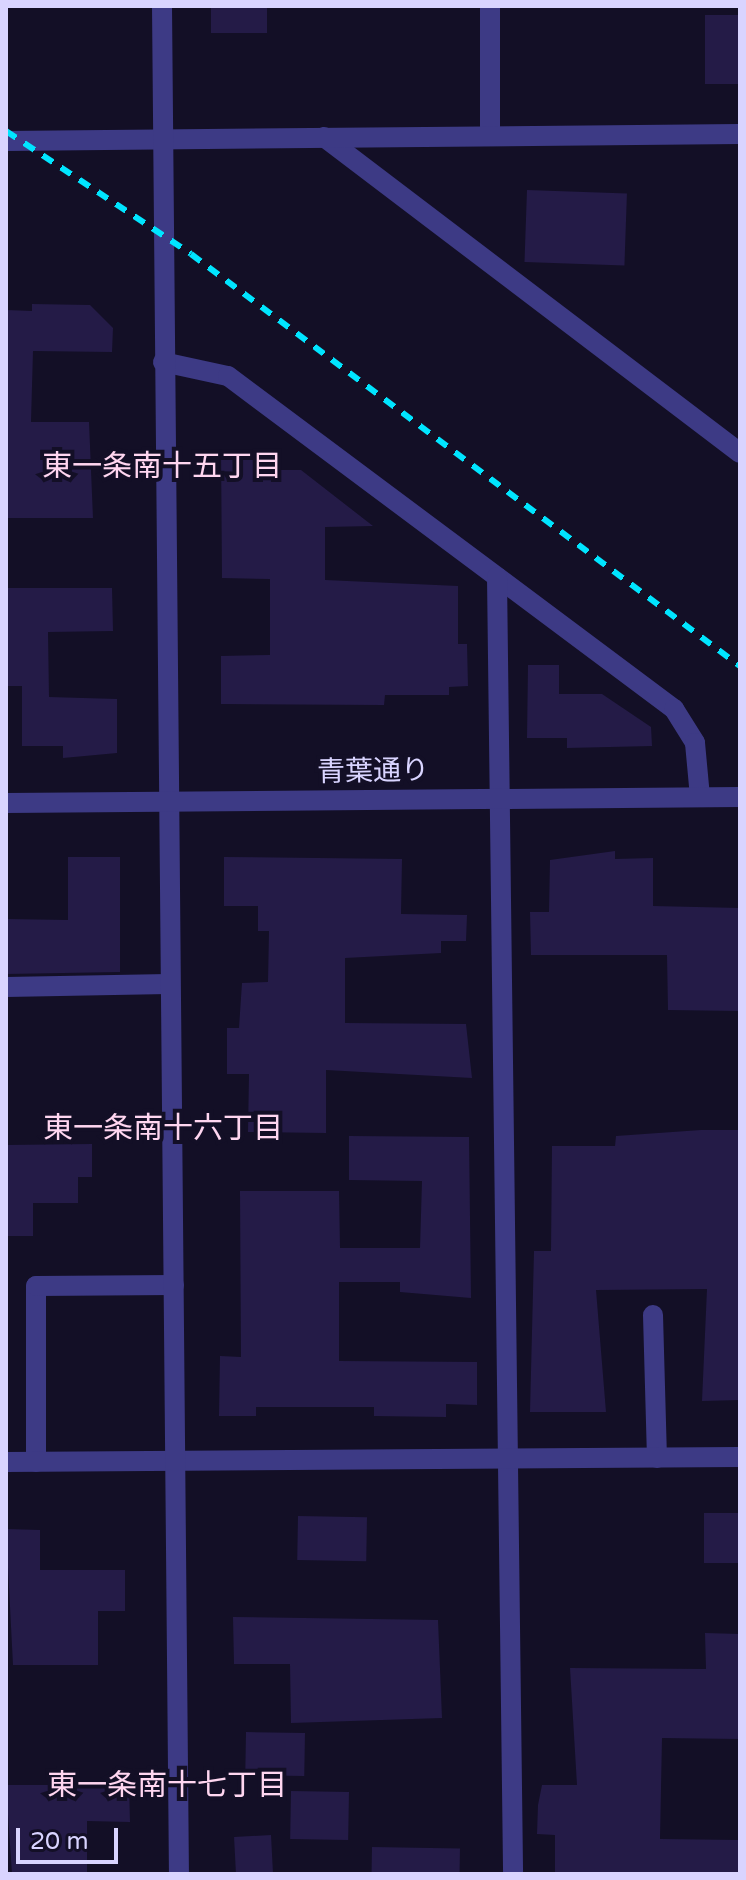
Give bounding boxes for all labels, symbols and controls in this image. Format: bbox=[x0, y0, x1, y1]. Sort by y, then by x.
district label: 東一条南十五丁目 bbox=[42, 449, 282, 485]
street label: 青葉通り bbox=[317, 753, 429, 789]
district label: 東一条南十六丁目 bbox=[43, 1111, 283, 1147]
district label: 東一条南十七丁目 bbox=[47, 1768, 287, 1804]
scale bar bbox=[20, 1812, 122, 1862]
text: 20 m bbox=[30, 1827, 88, 1856]

